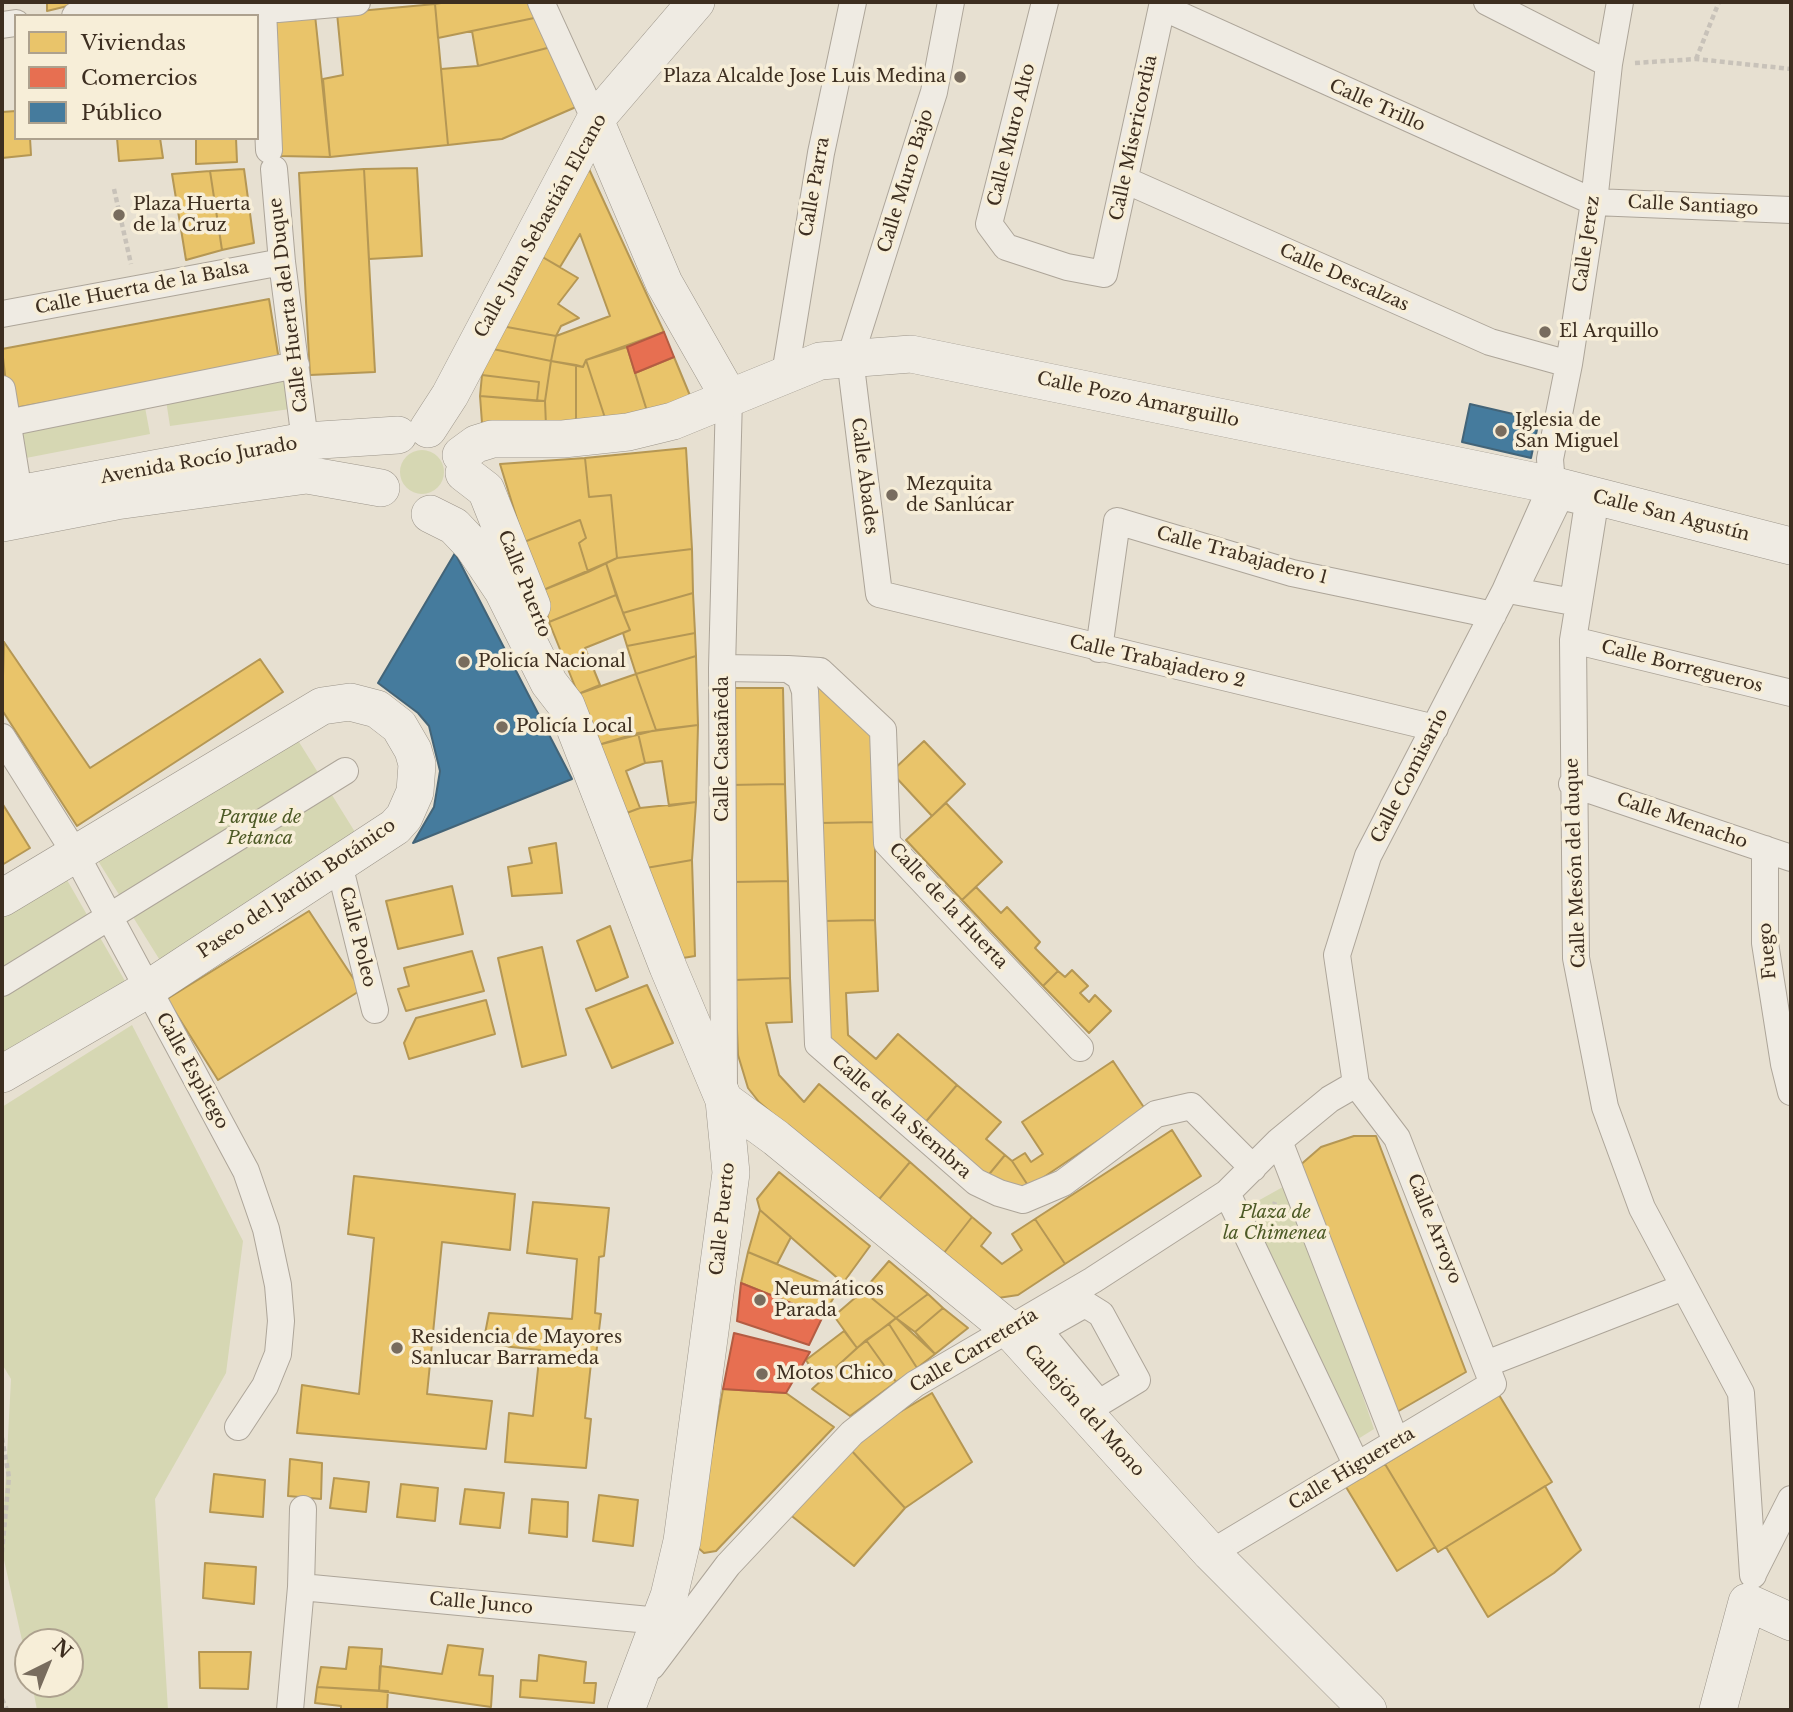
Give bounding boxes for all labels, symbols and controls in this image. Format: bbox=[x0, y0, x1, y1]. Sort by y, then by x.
legend bbox=[14, 14, 259, 140]
text: Viviendas bbox=[81, 30, 186, 56]
street label: Calle Misericordia bbox=[1106, 53, 1162, 223]
street label: Calle Muro Alto bbox=[984, 61, 1040, 209]
text: Comercios bbox=[81, 65, 198, 91]
place label: Plaza Alcalde Jose Luis Medina bbox=[663, 66, 946, 88]
marker: Plaza Alcalde Jose Luis Medina bbox=[952, 69, 968, 85]
street label: Calle Trillo bbox=[1326, 75, 1428, 137]
text: Público bbox=[81, 100, 162, 126]
street label: Calle Muro Bajo bbox=[874, 106, 938, 256]
street label: Calle Juan Sebastián Elcano bbox=[470, 110, 612, 342]
street label: Calle Parra bbox=[796, 135, 834, 239]
street label: Calle Santiago bbox=[1627, 192, 1759, 220]
place label: Plaza Huerta de la Cruz bbox=[133, 194, 250, 236]
street label: Calle Jerez bbox=[1570, 194, 1604, 294]
street label: Calle Huerta del Duque bbox=[265, 196, 313, 414]
marker: Plaza Huerta de la Cruz bbox=[111, 207, 127, 223]
street label: Calle Descalzas bbox=[1276, 240, 1412, 316]
street label: Calle Huerta de la Balsa bbox=[33, 257, 251, 319]
place label: El Arquillo bbox=[1559, 321, 1659, 343]
marker: El Arquillo bbox=[1537, 324, 1553, 340]
street label: Calle Pozo Amarguillo bbox=[1035, 368, 1241, 432]
place label: Iglesia de San Miguel bbox=[1515, 410, 1619, 452]
street label: Calle Abades bbox=[846, 416, 882, 536]
marker: Iglesia de San Miguel bbox=[1493, 423, 1509, 439]
street label: Avenida Rocío Jurado bbox=[99, 433, 299, 489]
place label: Mezquita de Sanlúcar bbox=[906, 474, 1014, 516]
street label: Calle San Agustín bbox=[1590, 486, 1752, 546]
marker: Mezquita de Sanlúcar bbox=[884, 487, 900, 503]
street label: Calle Trabajadero 1 bbox=[1154, 523, 1330, 589]
street label: Calle Puerto bbox=[493, 527, 555, 641]
street label: Calle Trabajadero 2 bbox=[1067, 631, 1247, 693]
street label: Calle Borregueros bbox=[1599, 636, 1765, 698]
place label: Policía Nacional bbox=[478, 651, 626, 673]
marker: Policía Nacional bbox=[456, 654, 472, 670]
street label: Calle Castañeda bbox=[712, 676, 734, 822]
street label: Calle Comisario bbox=[1367, 705, 1453, 847]
place label: Policía Local bbox=[516, 716, 633, 738]
marker: Policía Local bbox=[494, 719, 510, 735]
street label: Calle Mesón del duque bbox=[1562, 757, 1590, 969]
street label: Calle Menacho bbox=[1614, 788, 1750, 854]
park label: Parque de Petanca bbox=[219, 807, 301, 850]
street label: Paseo del Jardín Botánico bbox=[194, 815, 400, 963]
street label: Calle de la Huerta bbox=[884, 839, 1012, 973]
street label: Calle Poleo bbox=[334, 884, 380, 990]
street label: Fuego bbox=[1755, 922, 1781, 980]
street label: Calle Espliego bbox=[151, 1009, 233, 1133]
street label: Calle de la Siembra bbox=[827, 1050, 975, 1184]
street label: Calle Puerto bbox=[706, 1161, 740, 1277]
street label: Calle Arroyo bbox=[1402, 1171, 1466, 1287]
park label: Plaza de la Chimenea bbox=[1223, 1202, 1327, 1244]
place label: Neumáticos Parada bbox=[774, 1279, 884, 1322]
marker: Neumáticos Parada bbox=[752, 1292, 768, 1308]
street label: Calle Carretería bbox=[906, 1304, 1042, 1398]
place label: Residencia de Mayores Sanlucar Barrameda bbox=[411, 1327, 622, 1370]
marker: Residencia de Mayores Sanlucar Barrameda bbox=[389, 1340, 405, 1356]
street label: Callejón del Mono bbox=[1019, 1341, 1149, 1481]
place label: Motos Chico bbox=[776, 1363, 893, 1385]
marker: Motos Chico bbox=[754, 1366, 770, 1382]
street label: Calle Higuereta bbox=[1285, 1423, 1419, 1515]
street label: Calle Junco bbox=[428, 1589, 534, 1619]
north arrow bbox=[14, 1628, 84, 1698]
text: N bbox=[48, 1634, 77, 1663]

